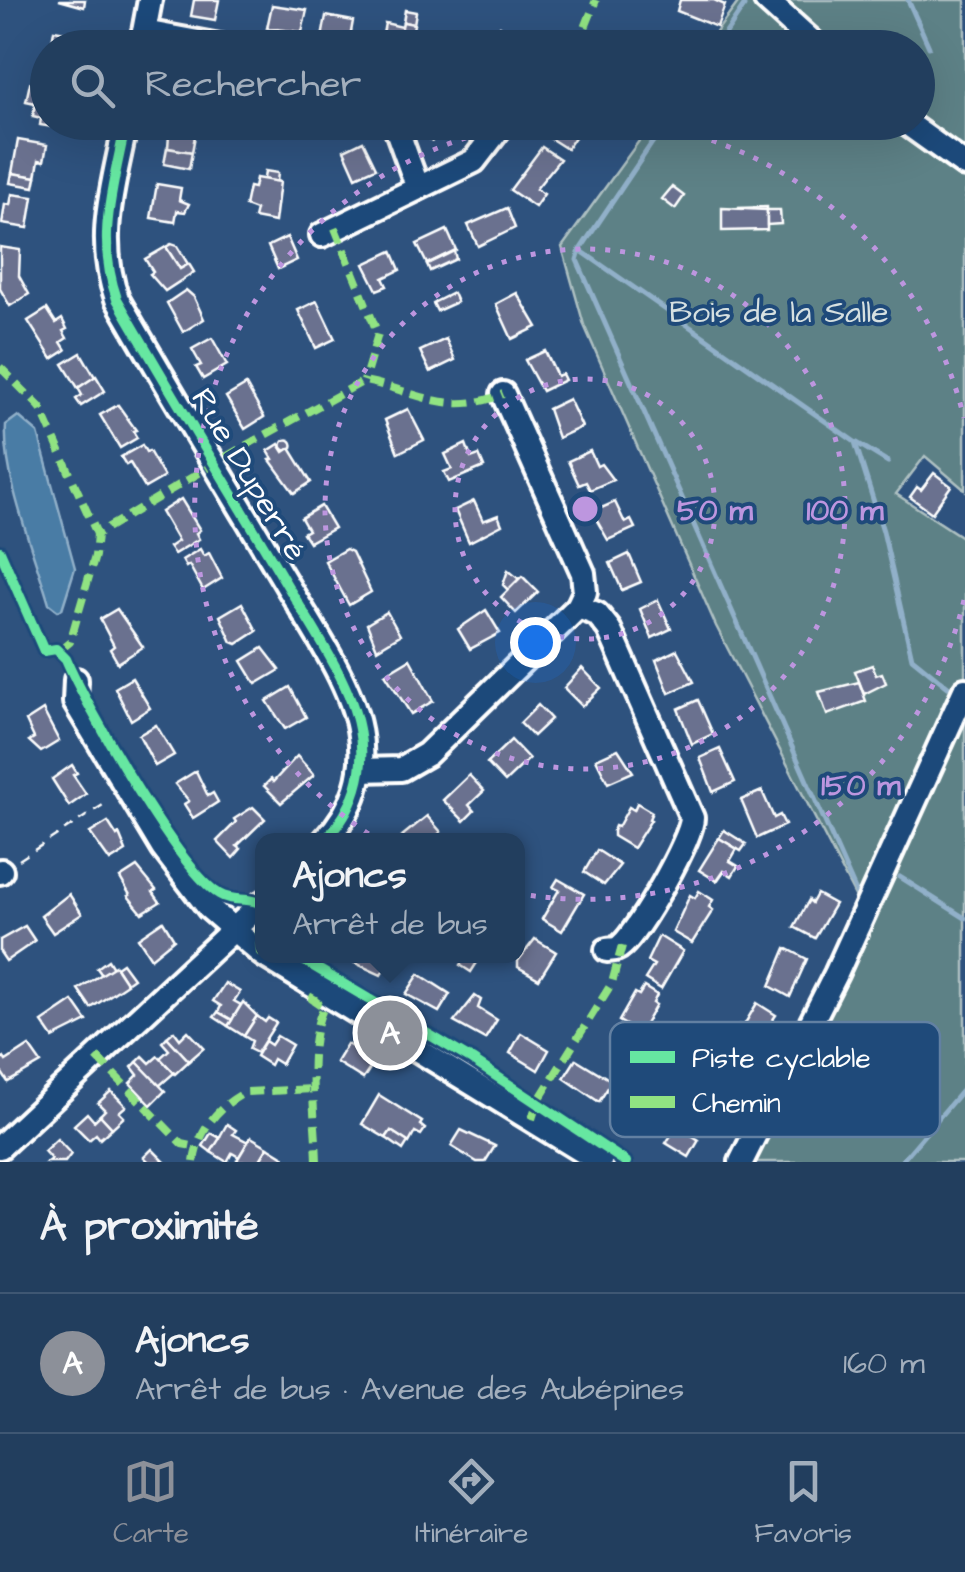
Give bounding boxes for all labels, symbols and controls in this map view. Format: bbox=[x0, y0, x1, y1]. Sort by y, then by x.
search box bbox=[30, 30, 935, 140]
icon: search bbox=[65, 58, 120, 113]
text: Rechercher bbox=[145, 59, 361, 111]
park label: Bois de la Salle bbox=[669, 290, 889, 335]
street label: Rue Duperré bbox=[179, 380, 318, 569]
text: 50 m bbox=[677, 490, 753, 532]
text: 100 m bbox=[806, 490, 884, 532]
centre of rings bbox=[567, 491, 603, 527]
your location bbox=[510, 617, 561, 668]
text: 150 m bbox=[821, 765, 901, 807]
popup bbox=[255, 833, 525, 963]
text: Ajoncs bbox=[292, 850, 407, 902]
text: Arrêt de bus bbox=[292, 902, 488, 947]
pin: A bbox=[358, 996, 422, 1070]
legend bbox=[610, 1022, 940, 1137]
text: Piste cyclable bbox=[692, 1039, 871, 1080]
text: Chemin bbox=[692, 1084, 781, 1123]
text: À proximité bbox=[40, 1198, 259, 1256]
text: Ajoncs bbox=[135, 1315, 250, 1367]
text: A bbox=[62, 1341, 83, 1386]
text: 160 m bbox=[843, 1341, 925, 1386]
text: Arrêt de bus · Avenue des Aubépines bbox=[135, 1367, 684, 1412]
tab: Carte bbox=[113, 1454, 189, 1553]
tab: Itinéraire bbox=[415, 1454, 528, 1553]
tab: Favoris bbox=[754, 1454, 852, 1553]

